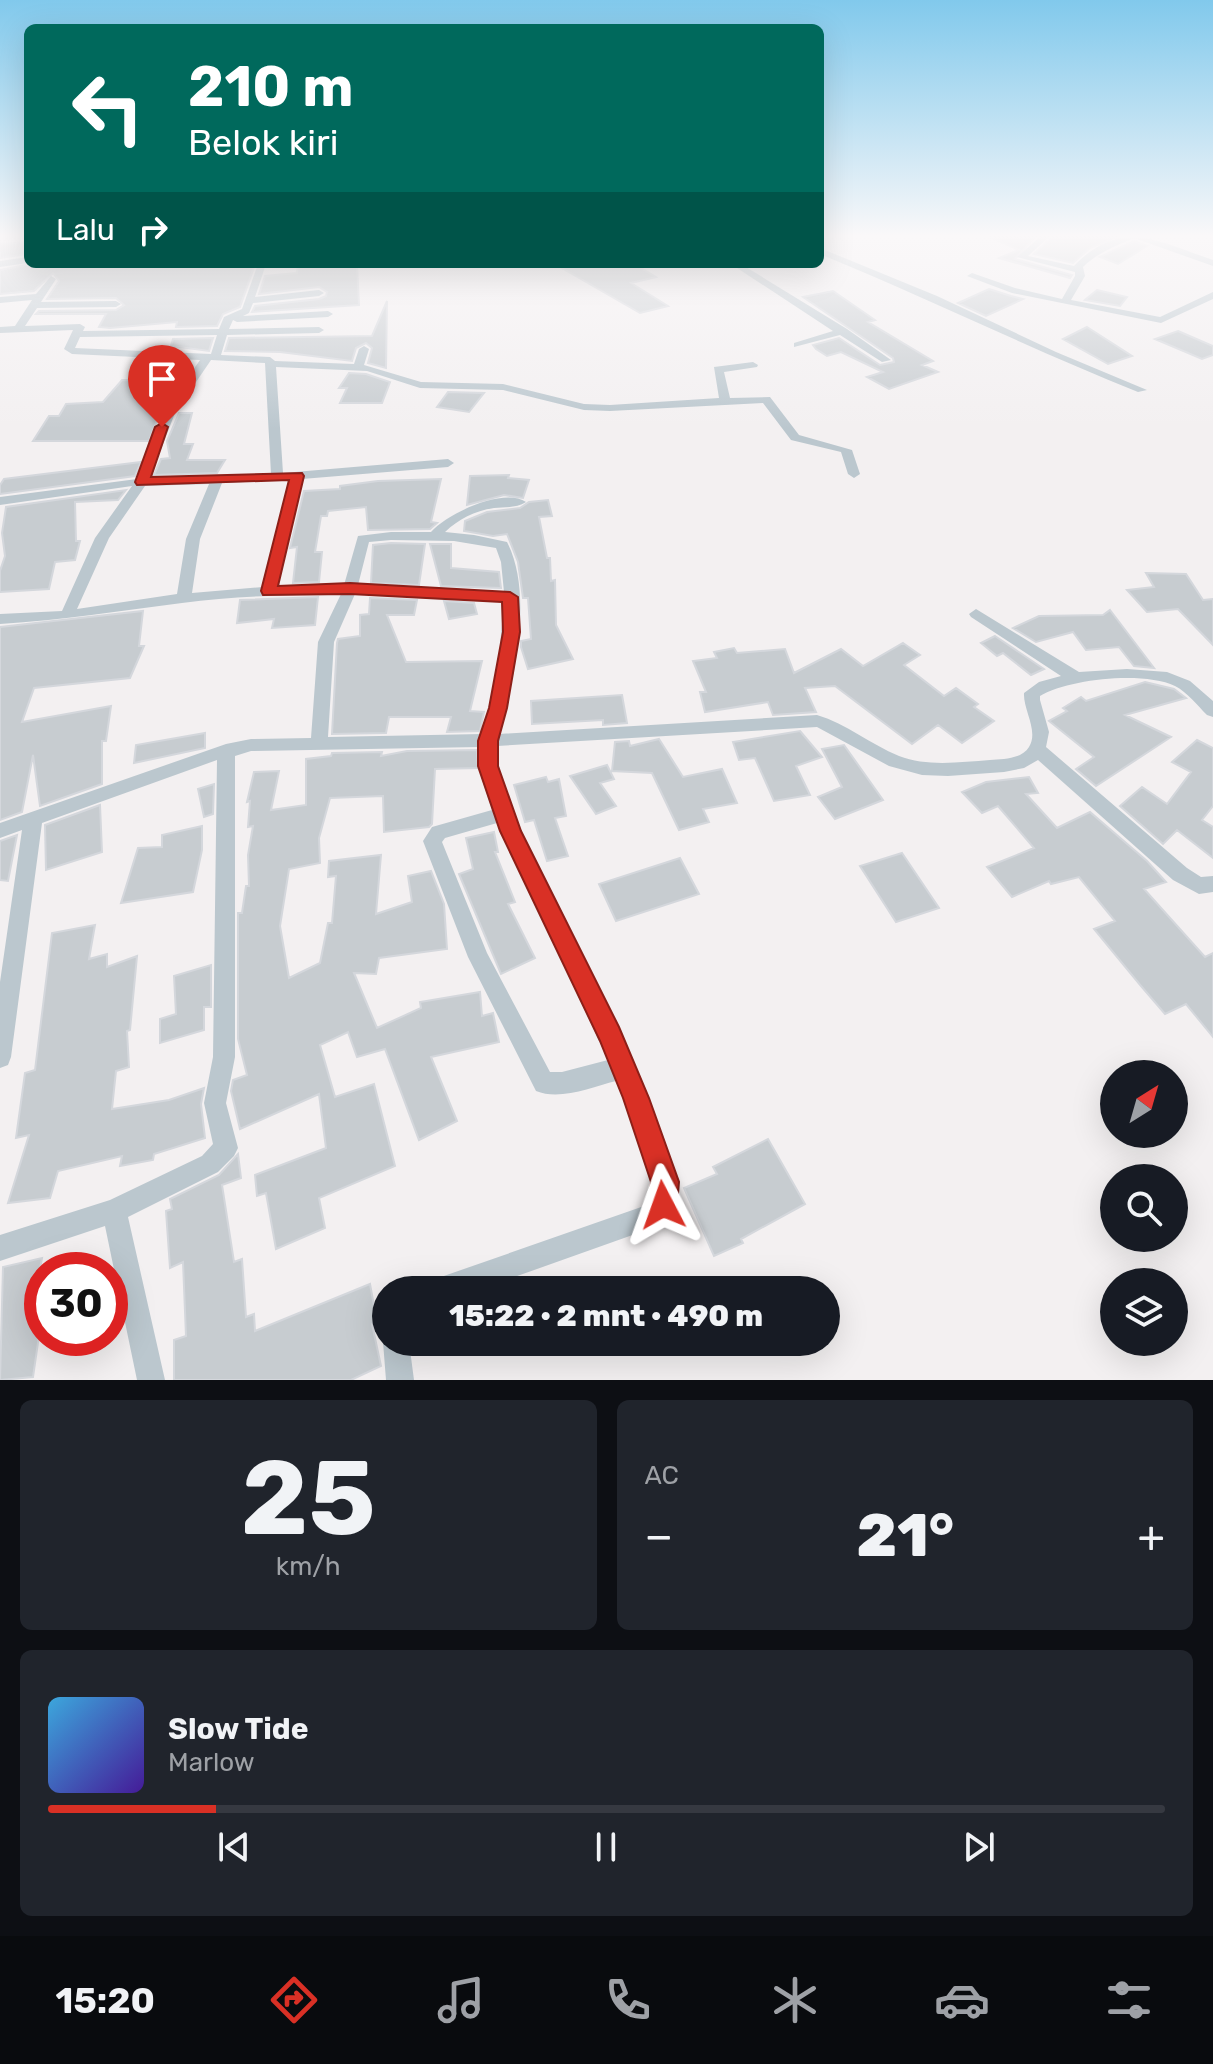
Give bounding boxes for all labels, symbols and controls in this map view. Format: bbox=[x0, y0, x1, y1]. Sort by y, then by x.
text: 210 m bbox=[188, 54, 354, 120]
icon: left bbox=[56, 56, 160, 160]
text: Belok kiri bbox=[188, 121, 338, 164]
icon: right bbox=[131, 208, 175, 252]
text: Lalu bbox=[56, 212, 115, 248]
pin bbox=[128, 345, 196, 427]
icon: arrive bbox=[140, 357, 184, 401]
north arrow bbox=[1100, 1060, 1188, 1148]
map controls bbox=[1100, 1060, 1188, 1356]
position arrow bbox=[621, 1163, 705, 1247]
button: search bbox=[1100, 1164, 1188, 1252]
speed limit sign: 30 bbox=[24, 1252, 128, 1356]
button: layers bbox=[1100, 1268, 1188, 1356]
text: 15:22 · 2 mnt · 490 m bbox=[449, 1298, 763, 1334]
text: 25 bbox=[241, 1437, 376, 1560]
text: AC bbox=[645, 1460, 679, 1491]
text: 21° bbox=[857, 1500, 954, 1571]
text: − bbox=[645, 1510, 673, 1562]
text: + bbox=[1138, 1510, 1165, 1562]
text: km/h bbox=[276, 1551, 341, 1582]
text: Slow Tide bbox=[168, 1711, 308, 1747]
text: Marlow bbox=[168, 1747, 255, 1778]
icon: previous bbox=[212, 1825, 256, 1869]
icon: pause bbox=[584, 1825, 628, 1869]
icon: next bbox=[957, 1825, 1001, 1869]
icon: directions bbox=[266, 1972, 322, 2028]
icon: music bbox=[433, 1972, 489, 2028]
icon: phone bbox=[600, 1972, 656, 2028]
icon: climate bbox=[767, 1972, 823, 2028]
icon: car bbox=[934, 1972, 990, 2028]
icon: filters bbox=[1101, 1972, 1157, 2028]
text: 15:20 bbox=[56, 1979, 155, 2022]

